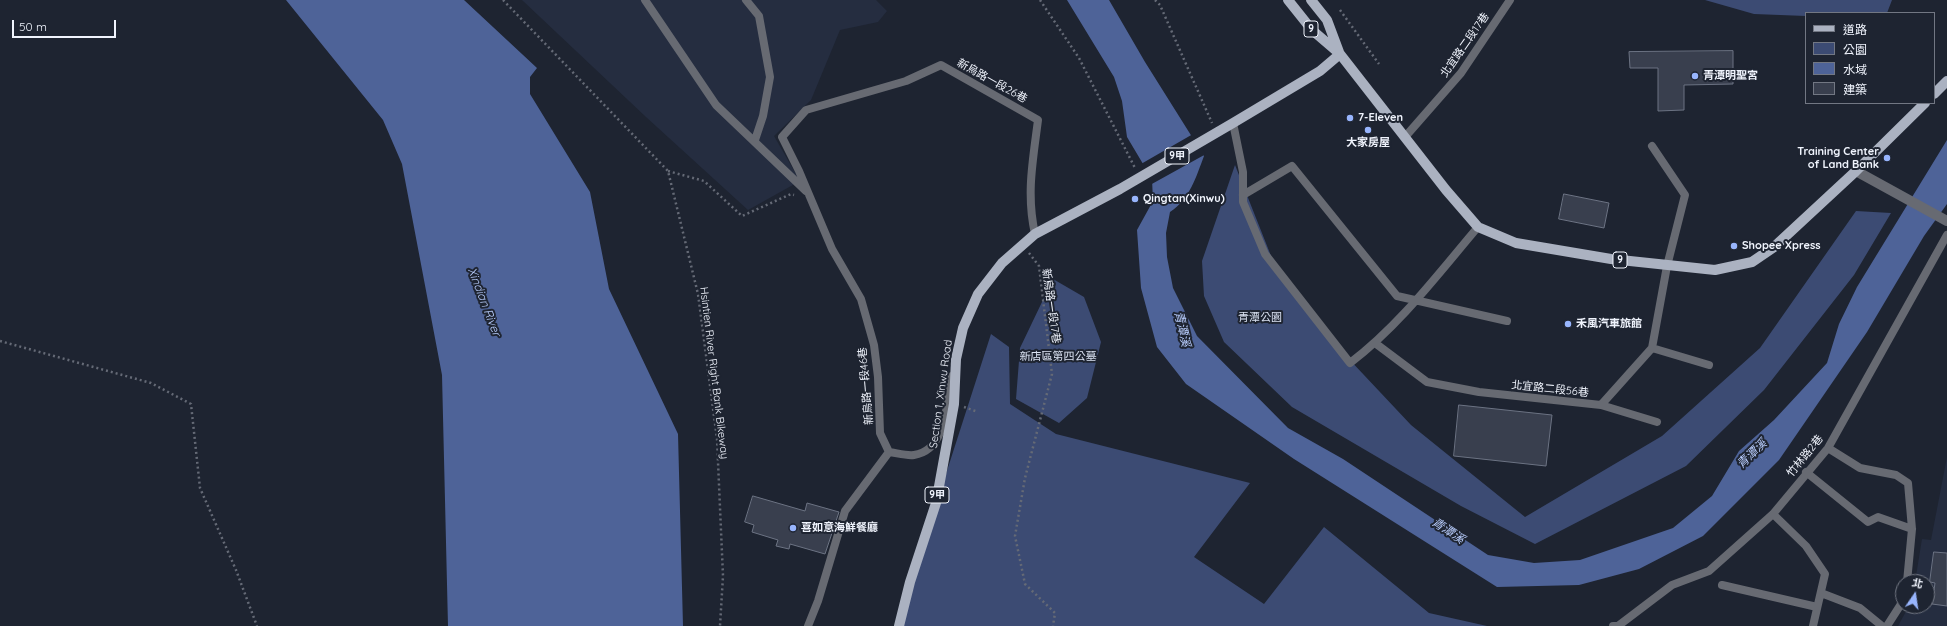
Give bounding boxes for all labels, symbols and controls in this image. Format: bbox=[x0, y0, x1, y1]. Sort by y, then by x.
street label: 北宜路二段17巷 bbox=[1438, 10, 1492, 80]
scale bar bbox=[14, 12, 118, 38]
legend bbox=[1805, 12, 1935, 104]
text: 50 m bbox=[19, 19, 47, 34]
road number: 9 bbox=[1304, 21, 1318, 37]
text: 道路 bbox=[1843, 22, 1867, 37]
text: 公園 bbox=[1843, 42, 1867, 57]
street label: 新烏路一段26巷 bbox=[955, 56, 1029, 106]
text: 水域 bbox=[1843, 62, 1867, 77]
place label: 青潭明聖宮 bbox=[1703, 69, 1758, 83]
marker: 青潭明聖宮 bbox=[1690, 71, 1700, 81]
text: 建築 bbox=[1843, 82, 1867, 97]
place label: 7-Eleven bbox=[1358, 111, 1403, 125]
marker: 7-Eleven bbox=[1345, 113, 1355, 123]
marker: 大家房屋 bbox=[1363, 125, 1373, 135]
place label: 大家房屋 bbox=[1346, 136, 1390, 150]
place label: Training Center of Land Bank bbox=[1797, 145, 1879, 171]
road number: 9甲 bbox=[1165, 148, 1189, 164]
marker: Training Center of Land Bank bbox=[1882, 153, 1892, 163]
place label: Qingtan(Xinwu) bbox=[1143, 192, 1225, 206]
marker: Qingtan(Xinwu) bbox=[1130, 194, 1140, 204]
place label: Shopee Xpress bbox=[1742, 239, 1821, 253]
marker: Shopee Xpress bbox=[1729, 241, 1739, 251]
road number: 9 bbox=[1613, 252, 1627, 268]
water label: Xindian River bbox=[464, 266, 504, 338]
street label: 新烏路一段17巷 bbox=[1039, 268, 1063, 344]
street label: Hsintien River Right Bank Bikeway bbox=[697, 286, 731, 460]
water label: 青潭溪 bbox=[1171, 310, 1193, 348]
park label: 青潭公園 bbox=[1238, 311, 1282, 325]
place label: 禾風汽車旅館 bbox=[1576, 317, 1642, 331]
marker: 禾風汽車旅館 bbox=[1563, 319, 1573, 329]
street label: Section 1, Xinwu Road bbox=[927, 339, 955, 449]
street label: 新烏路一段46巷 bbox=[856, 347, 876, 425]
park label: 新店區第四公墓 bbox=[1020, 350, 1096, 364]
street label: 北宜路二段56巷 bbox=[1511, 378, 1589, 400]
street label: 竹林路2巷 bbox=[1784, 432, 1826, 480]
water label: 青潭溪 bbox=[1734, 436, 1770, 472]
road number: 9甲 bbox=[925, 487, 949, 503]
water label: 青潭溪 bbox=[1429, 515, 1467, 547]
place label: 喜如意海鮮餐廳 bbox=[801, 521, 878, 535]
marker: 喜如意海鮮餐廳 bbox=[788, 523, 798, 533]
north arrow bbox=[1895, 574, 1935, 614]
text: 北 bbox=[1911, 575, 1924, 591]

